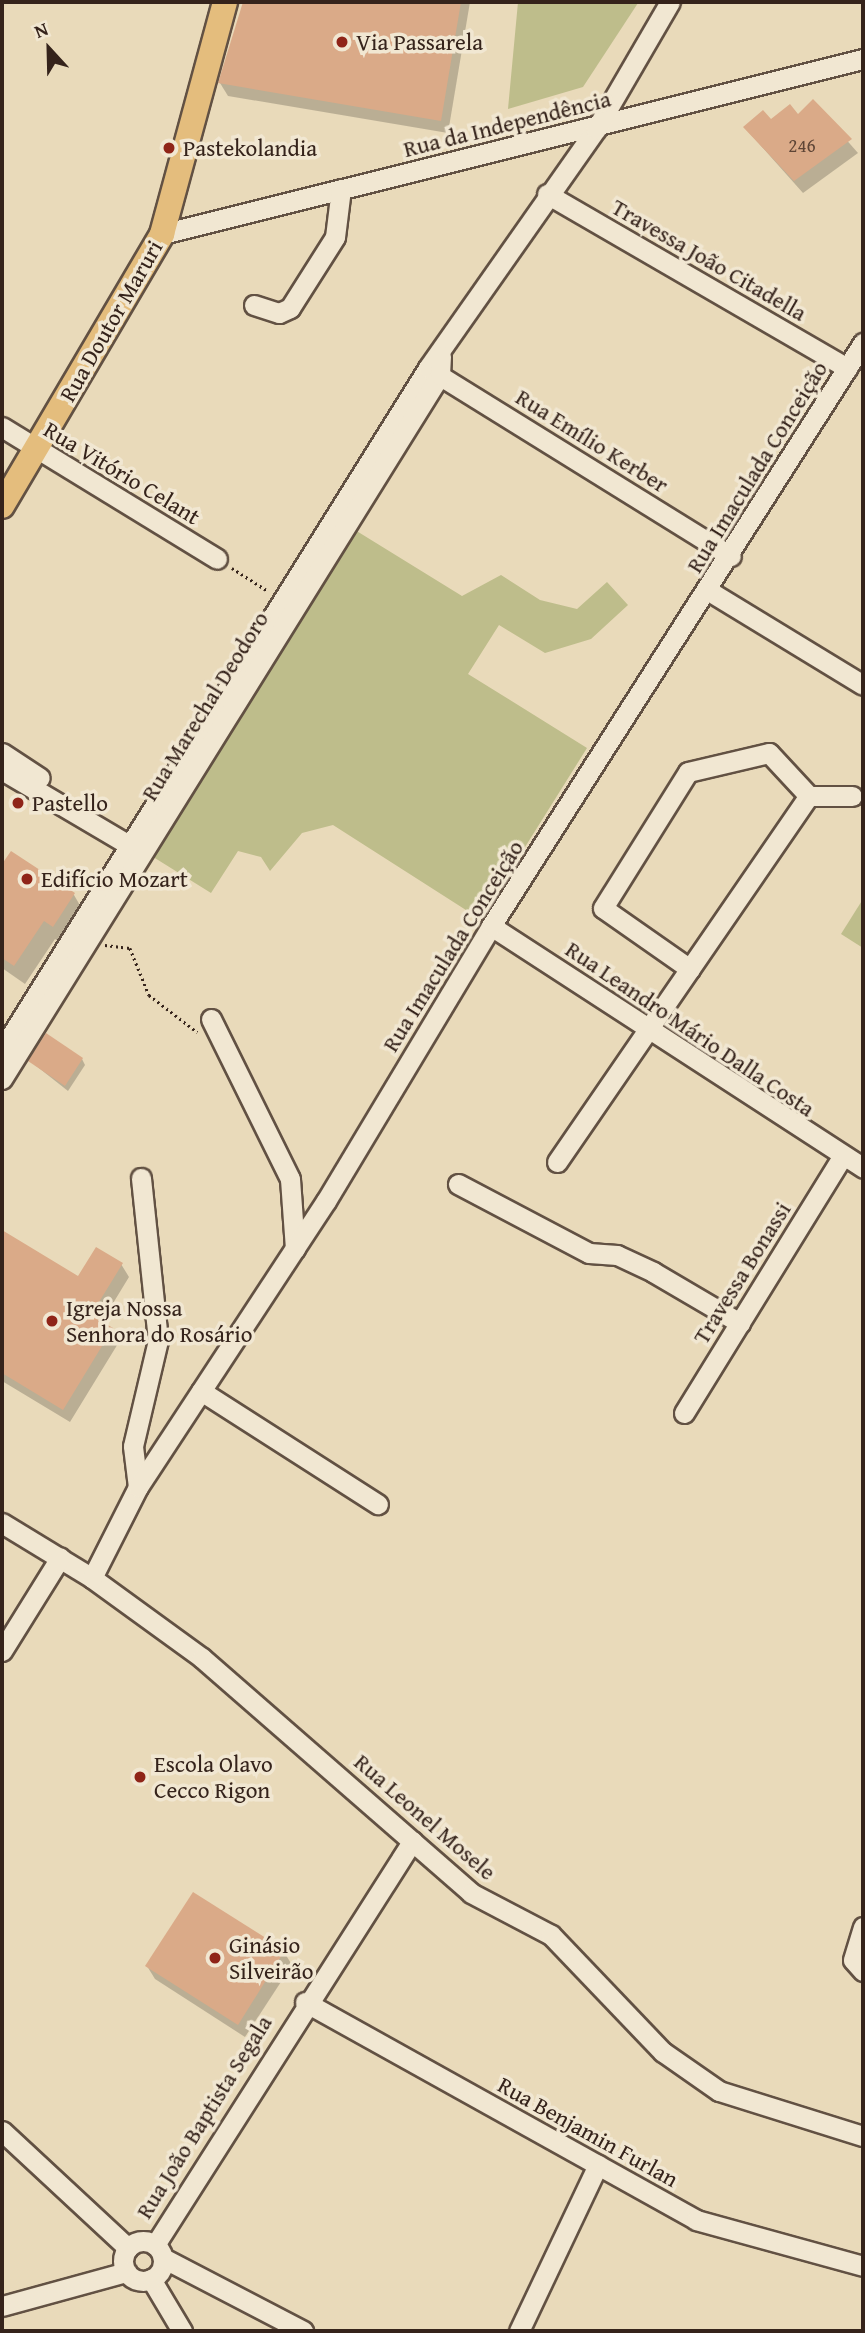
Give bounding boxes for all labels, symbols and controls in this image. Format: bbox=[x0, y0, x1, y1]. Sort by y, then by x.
north arrow bbox=[14, 14, 84, 84]
text: N bbox=[30, 14, 52, 45]
place label: Via Passarela bbox=[356, 28, 483, 56]
marker: Via Passarela bbox=[334, 34, 350, 50]
street label: Rua da Independência bbox=[401, 85, 613, 163]
place label: Pastekolandia bbox=[183, 134, 317, 162]
house number: 246 bbox=[788, 135, 816, 157]
marker: Pastekolandia bbox=[161, 140, 177, 156]
street label: Travessa João Citadella bbox=[607, 193, 811, 327]
street label: Rua Doutor Maruri bbox=[54, 235, 168, 407]
street label: Rua Imaculada Conceição bbox=[681, 356, 833, 578]
street label: Rua Emílio Kerber bbox=[511, 383, 673, 499]
street label: Rua Vitório Celant bbox=[39, 415, 205, 531]
street label: Rua Marechal Deodoro bbox=[136, 606, 274, 806]
place label: Pastello bbox=[32, 789, 108, 817]
marker: Pastello bbox=[10, 795, 26, 811]
street label: Rua Imaculada Conceição bbox=[377, 835, 529, 1057]
place label: Edifício Mozart bbox=[41, 865, 188, 893]
marker: Edifício Mozart bbox=[19, 871, 35, 887]
street label: Rua Leandro Mário Dalla Costa bbox=[560, 935, 820, 1123]
street label: Travessa Bonassi bbox=[687, 1197, 797, 1349]
place label: Igreja Nossa Senhora do Rosário bbox=[66, 1294, 253, 1348]
marker: Igreja Nossa Senhora do Rosário bbox=[44, 1313, 60, 1329]
street label: Rua Leonel Mosele bbox=[349, 1748, 501, 1886]
place label: Escola Olavo Cecco Rigon bbox=[154, 1750, 273, 1804]
marker: Escola Olavo Cecco Rigon bbox=[132, 1769, 148, 1785]
place label: Ginásio Silveirão bbox=[229, 1931, 313, 1985]
marker: Ginásio Silveirão bbox=[207, 1950, 223, 1966]
street label: Rua João Baptista Segala bbox=[130, 2010, 278, 2224]
street label: Rua Benjamin Furlan bbox=[493, 2071, 683, 2193]

